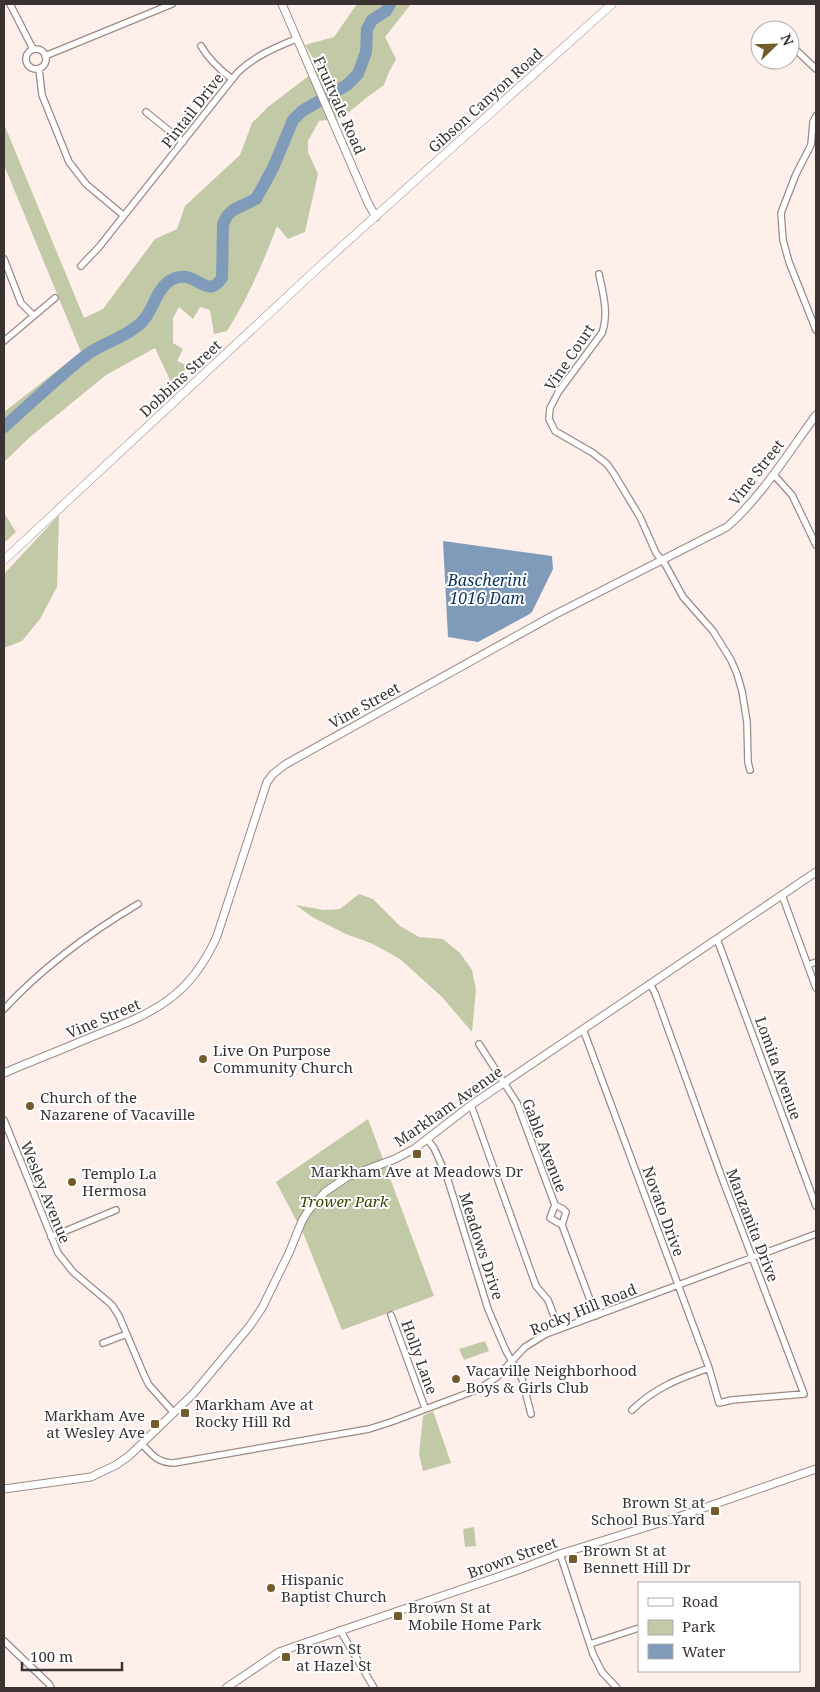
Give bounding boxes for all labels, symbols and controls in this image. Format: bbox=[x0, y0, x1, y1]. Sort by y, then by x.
north arrow bbox=[750, 20, 800, 70]
text: N bbox=[777, 31, 798, 49]
street label: Gibson Canyon Road bbox=[423, 43, 547, 157]
street label: Fruitvale Road bbox=[309, 53, 371, 157]
street label: Pintail Drive bbox=[156, 68, 228, 152]
street label: Vine Court bbox=[539, 320, 599, 394]
street label: Dobbins Street bbox=[135, 335, 225, 421]
street label: Vine Street bbox=[724, 435, 788, 509]
water label: Bascherini 1016 Dam bbox=[446, 569, 527, 609]
street label: Vine Street bbox=[325, 677, 403, 733]
street label: Vine Street bbox=[63, 993, 143, 1043]
street label: Lomita Avenue bbox=[751, 1014, 807, 1122]
place label: Live On Purpose Community Church bbox=[213, 1040, 354, 1077]
marker: Live On Purpose Community Church bbox=[197, 1053, 209, 1065]
street label: Markham Avenue bbox=[390, 1061, 506, 1151]
place label: Church of the Nazarene of Vacaville bbox=[40, 1087, 195, 1124]
street label: Gable Avenue bbox=[518, 1095, 572, 1195]
marker: Church of the Nazarene of Vacaville bbox=[24, 1100, 36, 1112]
street label: Wesley Avenue bbox=[16, 1138, 76, 1246]
marker: Markham Ave at Meadows Dr bbox=[411, 1148, 423, 1160]
place label: Markham Ave at Meadows Dr bbox=[311, 1161, 523, 1181]
place label: Templo La Hermosa bbox=[82, 1163, 157, 1200]
street label: Novato Drive bbox=[638, 1163, 690, 1259]
street label: Manzanita Drive bbox=[722, 1165, 784, 1285]
marker: Templo La Hermosa bbox=[66, 1176, 78, 1188]
street label: Meadows Drive bbox=[455, 1190, 509, 1302]
park label: Trower Park bbox=[300, 1191, 389, 1211]
street label: Rocky Hill Road bbox=[527, 1279, 639, 1339]
street label: Holly Lane bbox=[397, 1317, 443, 1397]
place label: Vacaville Neighborhood Boys & Girls Club bbox=[466, 1360, 637, 1397]
marker: Vacaville Neighborhood Boys & Girls Club bbox=[450, 1373, 462, 1385]
place label: Markham Ave at Rocky Hill Rd bbox=[195, 1394, 313, 1431]
place label: Markham Ave at Wesley Ave bbox=[44, 1405, 145, 1442]
marker: Markham Ave at Rocky Hill Rd bbox=[179, 1407, 191, 1419]
marker: Markham Ave at Wesley Ave bbox=[149, 1418, 161, 1430]
place label: Brown St at School Bus Yard bbox=[591, 1492, 705, 1529]
marker: Brown St at School Bus Yard bbox=[709, 1505, 721, 1517]
street label: Brown Street bbox=[464, 1532, 560, 1582]
place label: Brown St at Bennett Hill Dr bbox=[583, 1540, 691, 1577]
marker: Brown St at Bennett Hill Dr bbox=[567, 1553, 579, 1565]
place label: Hispanic Baptist Church bbox=[281, 1569, 387, 1606]
marker: Hispanic Baptist Church bbox=[265, 1582, 277, 1594]
legend bbox=[638, 1582, 800, 1672]
text: Road bbox=[682, 1591, 718, 1611]
place label: Brown St at Mobile Home Park bbox=[408, 1597, 542, 1634]
marker: Brown St at Mobile Home Park bbox=[392, 1610, 404, 1622]
text: Park bbox=[682, 1616, 716, 1636]
place label: Brown St at Hazel St bbox=[296, 1638, 372, 1675]
scale bar bbox=[22, 1640, 122, 1672]
text: Water bbox=[682, 1641, 725, 1661]
text: 100 m bbox=[30, 1646, 73, 1666]
marker: Brown St at Hazel St bbox=[280, 1651, 292, 1663]

